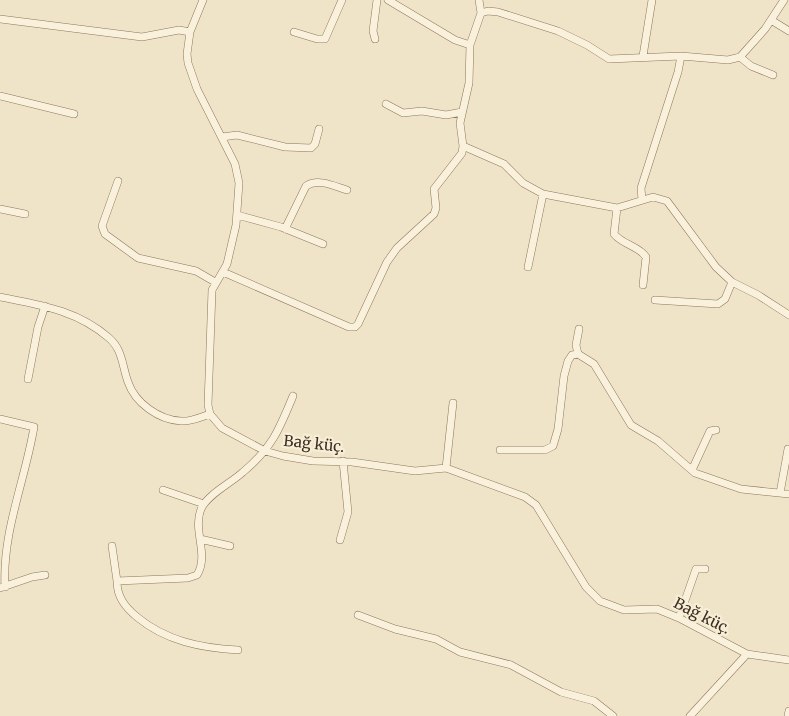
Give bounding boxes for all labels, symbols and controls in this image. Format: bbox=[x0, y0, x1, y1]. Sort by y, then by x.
street label: Bağ küç. bbox=[283, 431, 345, 456]
street label: Bağ küç. bbox=[671, 593, 734, 638]

